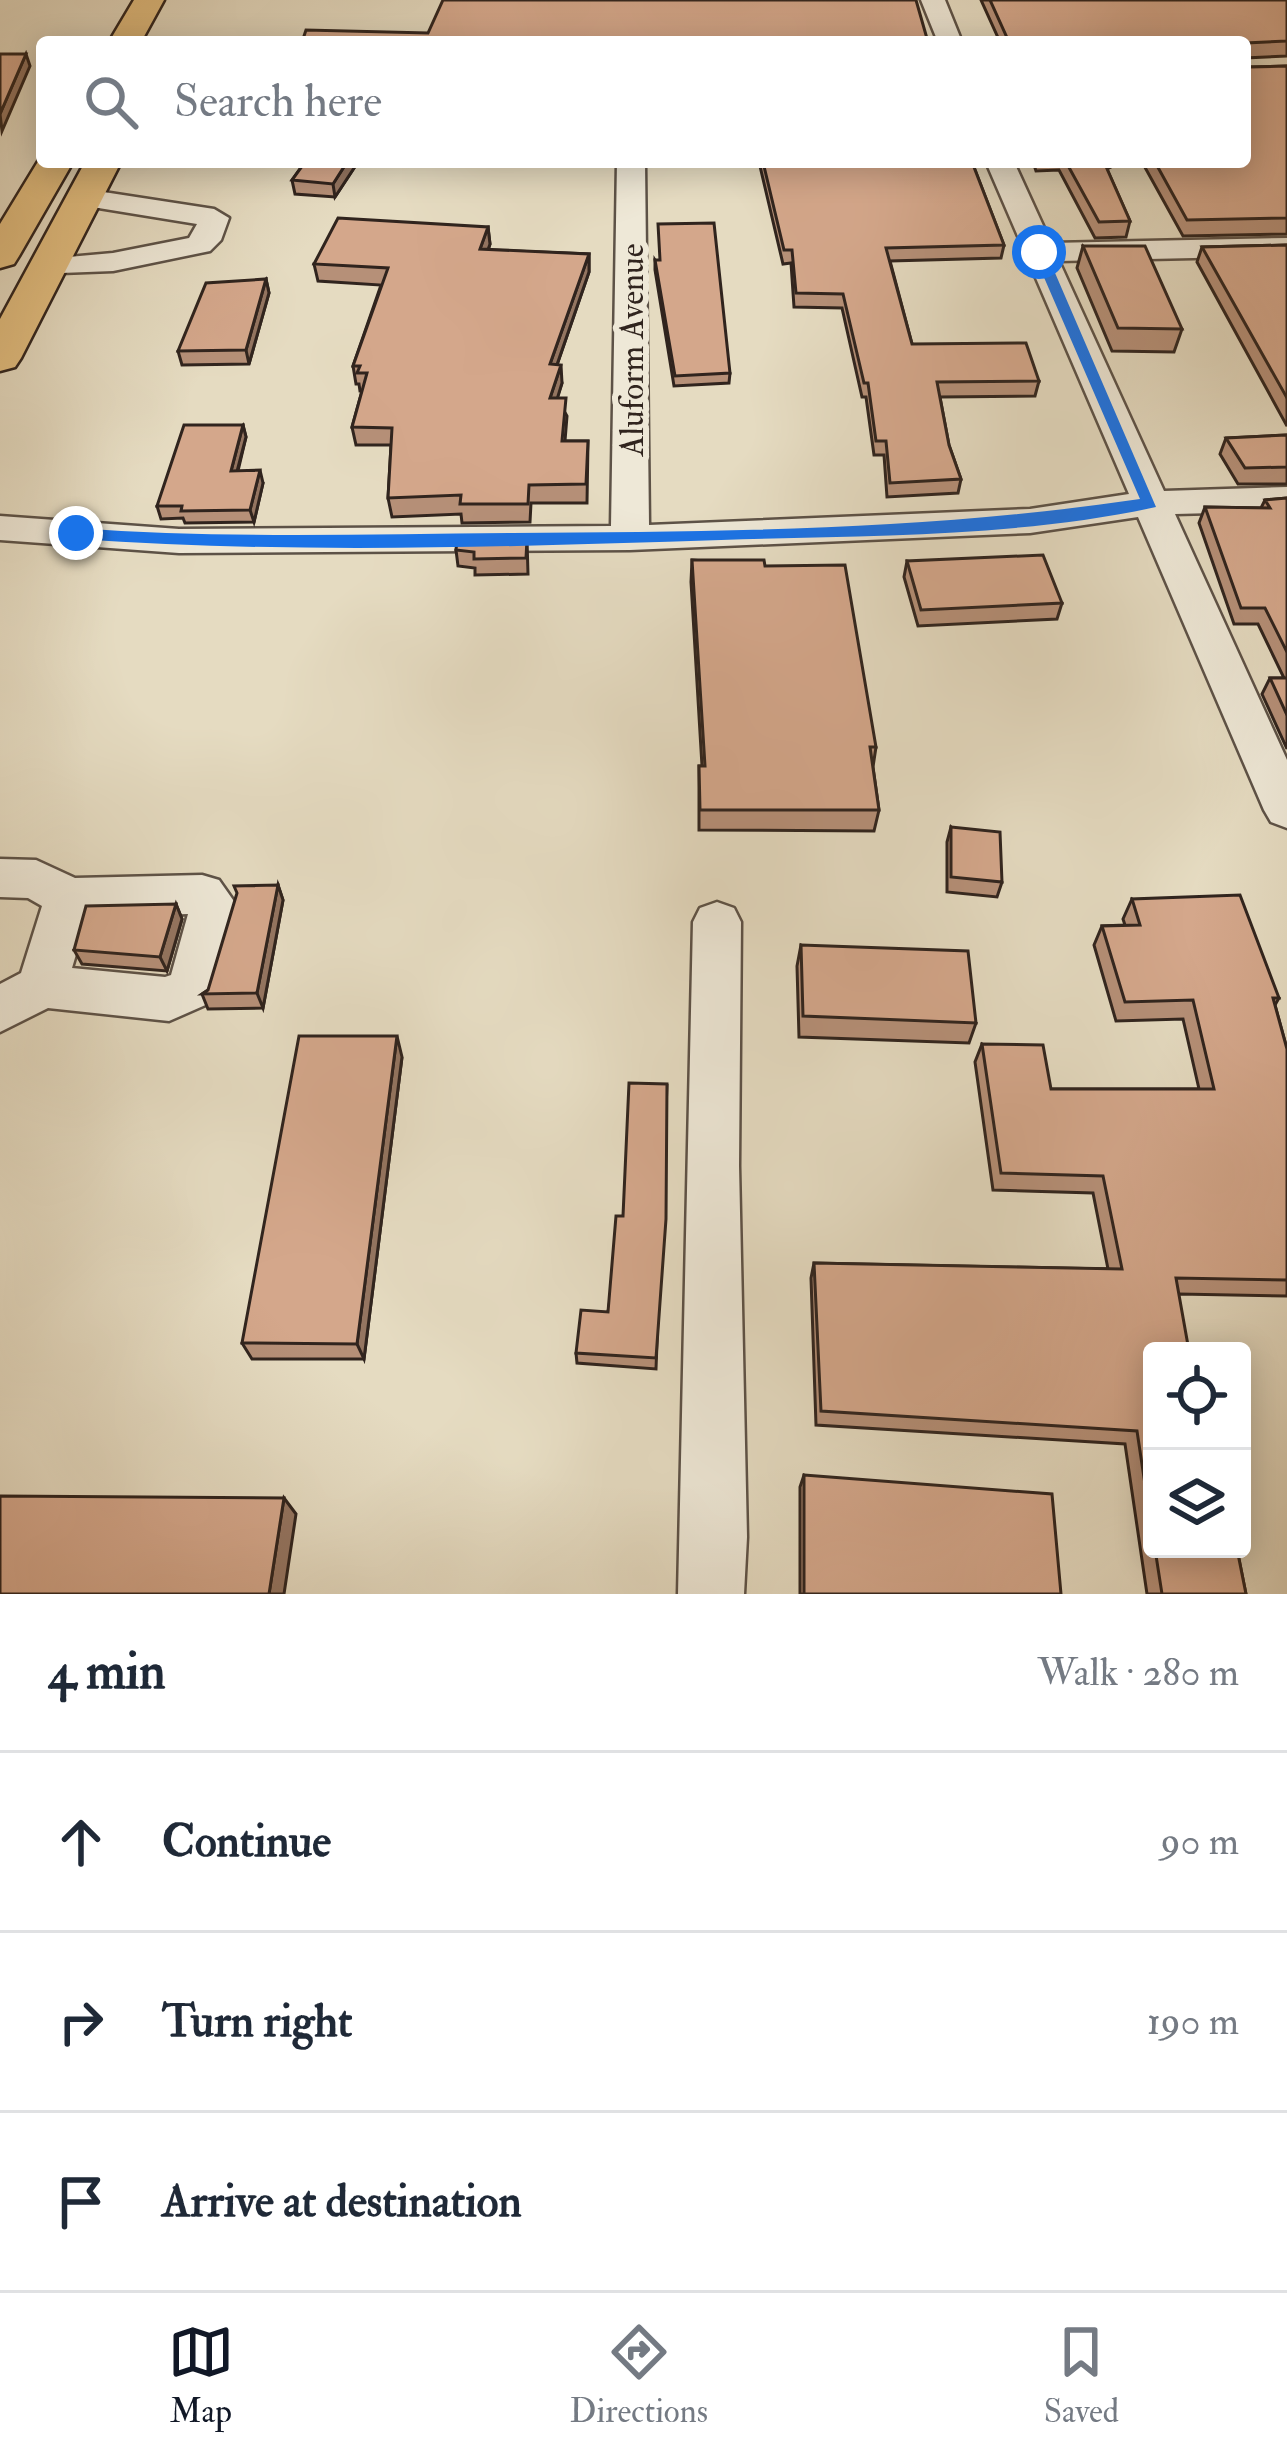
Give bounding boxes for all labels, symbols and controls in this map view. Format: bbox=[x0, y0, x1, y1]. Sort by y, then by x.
search box bbox=[36, 36, 1251, 168]
icon: search bbox=[78, 69, 144, 135]
text: Search here bbox=[174, 74, 382, 130]
route start bbox=[1012, 225, 1066, 279]
street label: Aluform Avenue bbox=[612, 243, 653, 458]
route end bbox=[49, 506, 103, 560]
map controls bbox=[1143, 1342, 1251, 1558]
button: locate bbox=[1143, 1342, 1251, 1450]
button: layers bbox=[1143, 1450, 1251, 1558]
text: 4 min bbox=[48, 1640, 166, 1704]
text: Walk · 280 m bbox=[1037, 1648, 1239, 1697]
icon: ahead bbox=[48, 1809, 114, 1875]
text: Continue bbox=[162, 1814, 331, 1870]
text: 90 m bbox=[1161, 1817, 1239, 1866]
icon: right bbox=[48, 1989, 114, 2055]
text: Turn right bbox=[162, 1994, 352, 2050]
text: 190 m bbox=[1147, 1997, 1239, 2046]
icon: arrive bbox=[48, 2169, 114, 2235]
text: Arrive at destination bbox=[162, 2174, 522, 2230]
tab: Map bbox=[168, 2319, 234, 2432]
tab: Directions bbox=[570, 2319, 708, 2432]
tab: Saved bbox=[1044, 2319, 1119, 2432]

